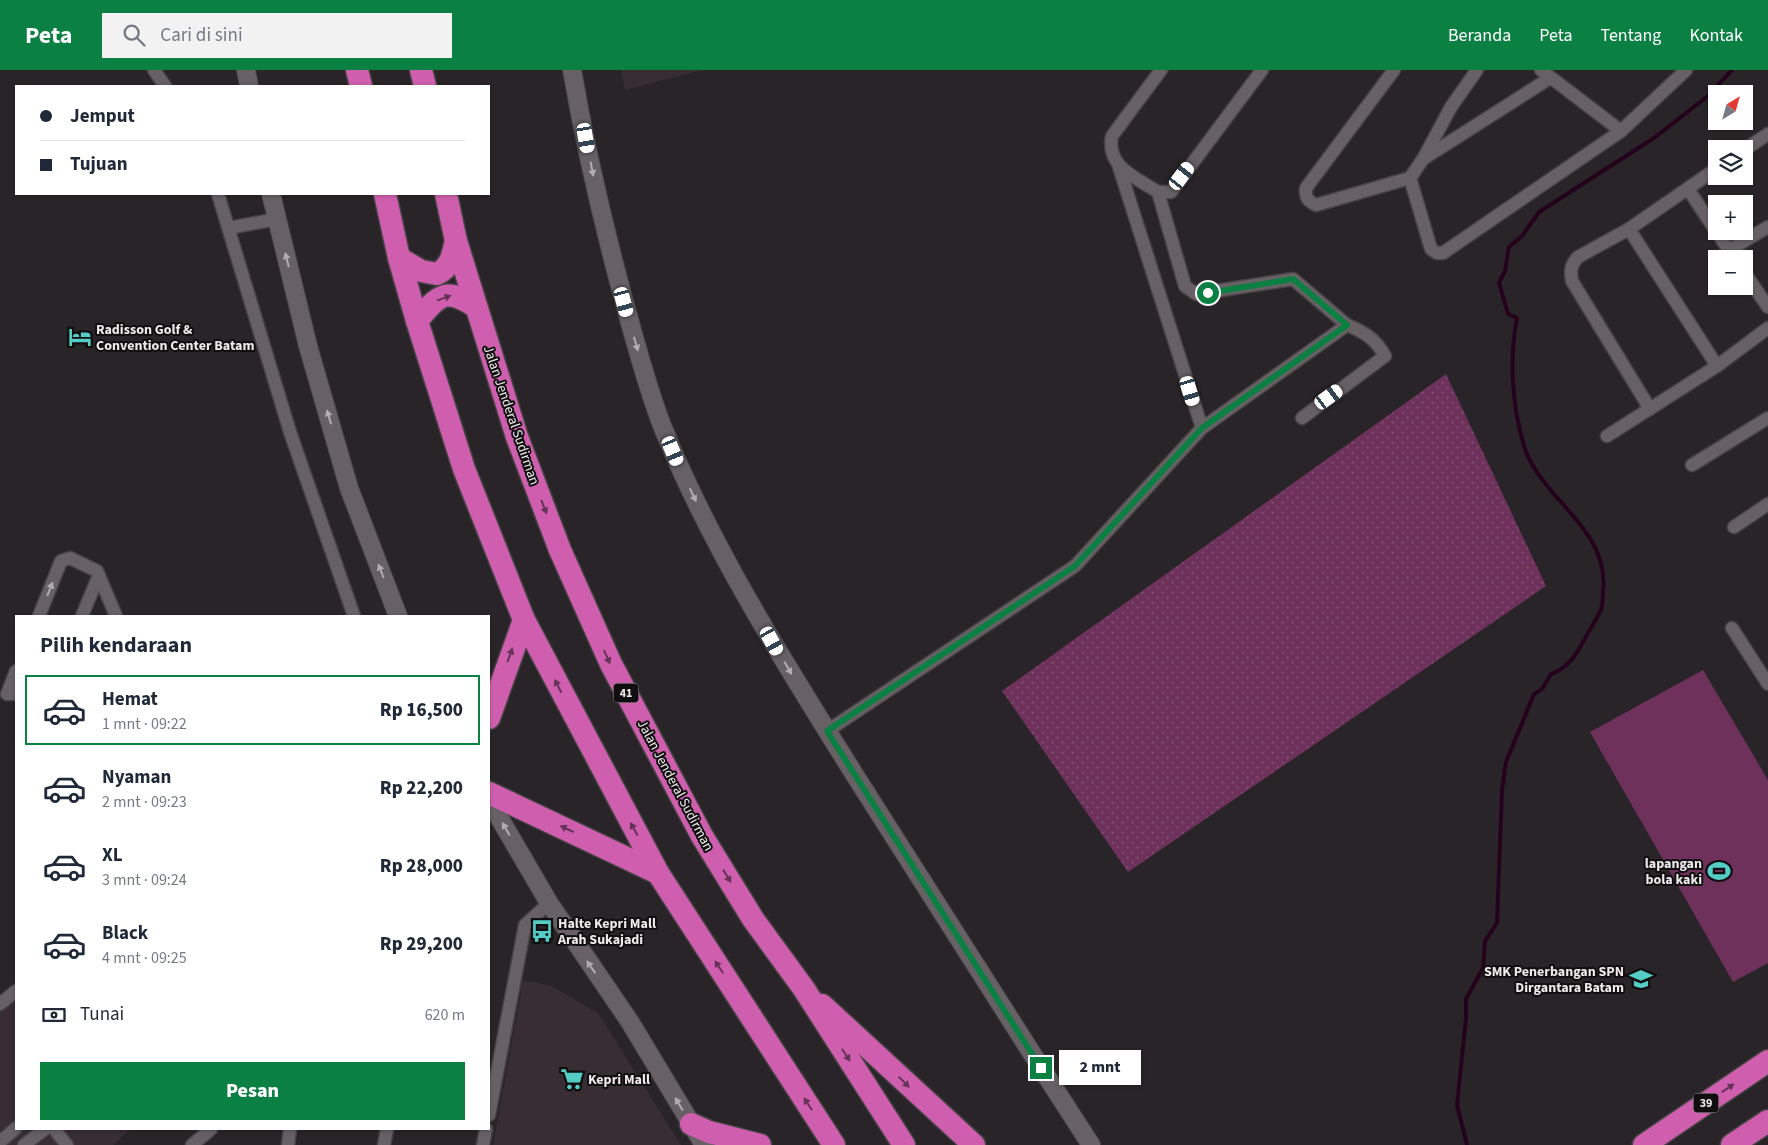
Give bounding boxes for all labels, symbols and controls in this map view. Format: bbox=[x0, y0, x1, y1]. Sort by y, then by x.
search box bbox=[102, 13, 452, 58]
text: Peta bbox=[25, 18, 72, 53]
icon: search bbox=[120, 21, 148, 49]
text: Cari di sini bbox=[160, 22, 243, 49]
text: Beranda bbox=[1448, 23, 1511, 48]
text: Peta bbox=[1539, 23, 1572, 48]
text: Tentang bbox=[1600, 23, 1661, 48]
text: Kontak bbox=[1689, 23, 1743, 48]
north arrow bbox=[1708, 85, 1752, 130]
map controls bbox=[1708, 85, 1753, 295]
text: Jemput bbox=[70, 103, 135, 130]
car bbox=[576, 122, 595, 154]
button: layers bbox=[1708, 140, 1753, 185]
text: Tujuan bbox=[70, 151, 128, 178]
car bbox=[1166, 160, 1197, 192]
one-way arrow bbox=[588, 162, 596, 178]
button: + bbox=[1708, 195, 1753, 240]
button: − bbox=[1708, 250, 1753, 295]
one-way arrow bbox=[283, 253, 291, 268]
route start bbox=[1197, 282, 1219, 304]
car bbox=[612, 286, 635, 318]
one-way arrow bbox=[437, 294, 452, 302]
place label: Radisson Golf & Convention Center Batam bbox=[96, 320, 254, 356]
hotel icon: Radisson Golf & Convention Center Batam bbox=[67, 324, 93, 350]
one-way arrow bbox=[632, 336, 640, 351]
street label: Jalan Jenderal Sudirman bbox=[478, 343, 544, 488]
car bbox=[1178, 374, 1201, 408]
car bbox=[1312, 382, 1345, 412]
one-way arrow bbox=[324, 409, 332, 424]
car bbox=[660, 434, 685, 468]
one-way arrow bbox=[689, 488, 697, 502]
one-way arrow bbox=[540, 500, 548, 515]
one-way arrow bbox=[377, 563, 385, 578]
one-way arrow bbox=[46, 581, 54, 596]
car bbox=[758, 624, 785, 658]
text: Pilih kendaraan bbox=[40, 629, 192, 661]
one-way arrow bbox=[506, 647, 514, 662]
one-way arrow bbox=[604, 650, 612, 664]
one-way arrow bbox=[784, 661, 792, 676]
one-way arrow bbox=[554, 678, 562, 693]
road number: 41 bbox=[614, 684, 638, 702]
text: Hemat bbox=[102, 686, 158, 713]
icon: car bbox=[42, 688, 87, 733]
text: Rp 16,500 bbox=[380, 697, 463, 724]
text: 1 mnt · 09:22 bbox=[102, 713, 187, 735]
street label: Jalan Jenderal Sudirman bbox=[632, 716, 718, 855]
text: Nyaman bbox=[102, 764, 171, 791]
icon: car bbox=[42, 766, 87, 811]
text: Rp 22,200 bbox=[380, 775, 463, 802]
text: 2 mnt · 09:23 bbox=[102, 791, 187, 813]
one-way arrow bbox=[501, 822, 510, 835]
one-way arrow bbox=[630, 822, 639, 836]
one-way arrow bbox=[560, 825, 574, 833]
text: XL bbox=[102, 842, 123, 869]
icon: car bbox=[42, 844, 87, 889]
text: Rp 28,000 bbox=[380, 853, 463, 880]
place label: lapangan bola kaki bbox=[1645, 854, 1702, 890]
sports icon: lapangan bola kaki bbox=[1706, 858, 1732, 884]
text: 3 mnt · 09:24 bbox=[102, 869, 187, 891]
one-way arrow bbox=[722, 870, 732, 883]
place label: Halte Kepri Mall Arah Sukajadi bbox=[557, 914, 656, 950]
bus stop icon: Halte Kepri Mall Arah Sukajadi bbox=[529, 918, 555, 944]
text: Black bbox=[102, 920, 148, 947]
icon: car bbox=[42, 922, 87, 967]
text: Rp 29,200 bbox=[380, 931, 463, 958]
text: 4 mnt · 09:25 bbox=[102, 947, 187, 969]
one-way arrow bbox=[586, 960, 596, 974]
one-way arrow bbox=[715, 961, 724, 974]
place label: SMK Penerbangan SPN Dirgantara Batam bbox=[1484, 962, 1624, 998]
school or university icon: SMK Penerbangan SPN Dirgantara Batam bbox=[1628, 966, 1654, 992]
icon: cash bbox=[40, 1001, 68, 1029]
text: Tunai bbox=[80, 1001, 124, 1028]
text: 620 m bbox=[425, 1004, 465, 1026]
one-way arrow bbox=[842, 1048, 851, 1062]
callout: 2 mnt bbox=[1058, 1050, 1141, 1086]
text: 2 mnt bbox=[1079, 1056, 1121, 1078]
route end bbox=[1030, 1057, 1052, 1079]
button: Pesan bbox=[40, 1062, 465, 1120]
supermarket icon: Kepri Mall bbox=[559, 1066, 585, 1092]
place label: Kepri Mall bbox=[588, 1070, 650, 1090]
one-way arrow bbox=[898, 1076, 910, 1088]
one-way arrow bbox=[1721, 1083, 1735, 1093]
road number: 39 bbox=[1694, 1094, 1718, 1112]
one-way arrow bbox=[674, 1097, 683, 1110]
one-way arrow bbox=[803, 1097, 812, 1111]

